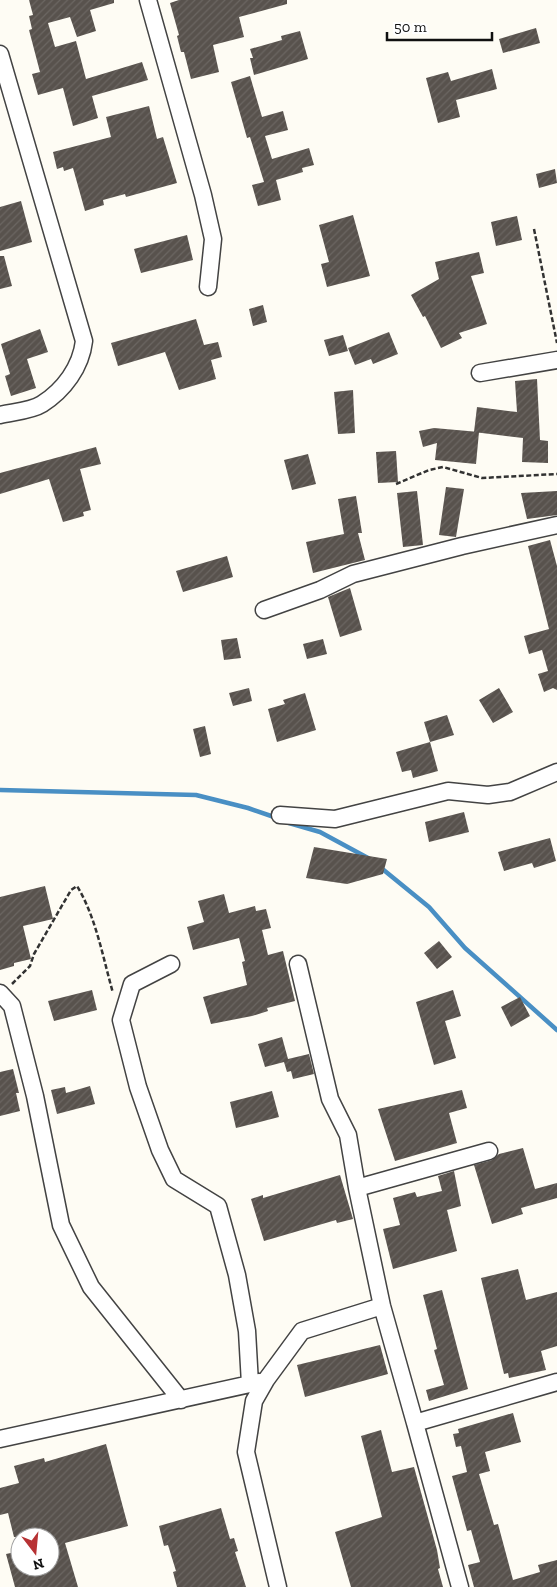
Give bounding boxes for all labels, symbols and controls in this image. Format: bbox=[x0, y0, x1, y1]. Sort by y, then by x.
scale bar bbox=[387, 10, 492, 42]
text: 50 m bbox=[394, 18, 427, 36]
north arrow bbox=[10, 1527, 60, 1577]
text: N bbox=[31, 1554, 46, 1574]

